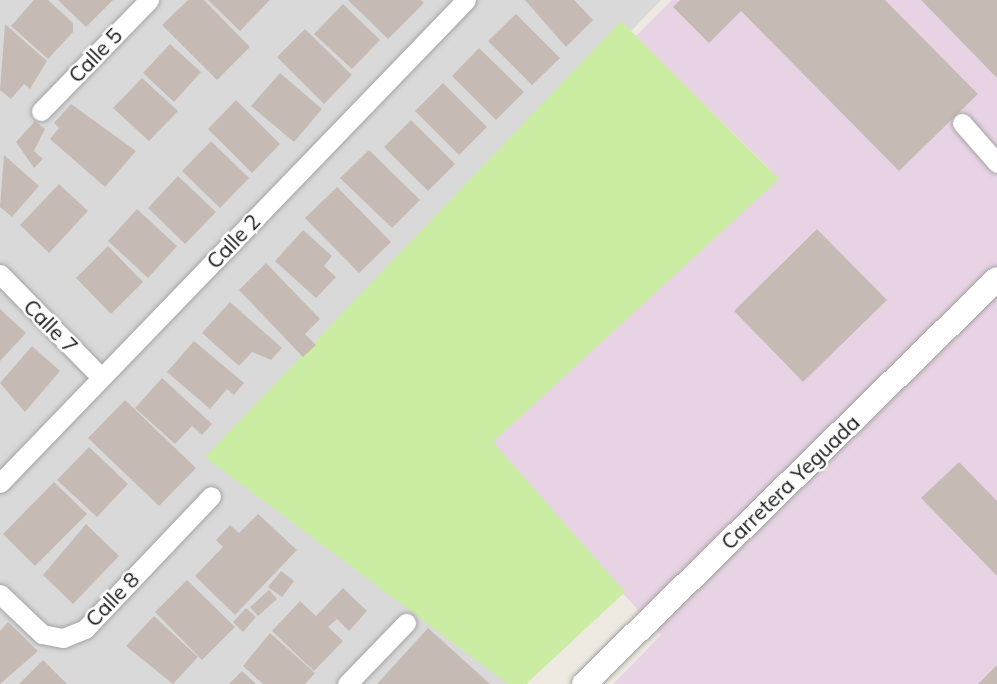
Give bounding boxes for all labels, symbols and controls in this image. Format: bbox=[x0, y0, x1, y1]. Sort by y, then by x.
street label: Calle 5 bbox=[63, 22, 127, 88]
street label: Calle 2 bbox=[201, 208, 265, 274]
street label: Calle 7 bbox=[19, 294, 83, 358]
street label: Carretera Yeguada bbox=[716, 410, 864, 554]
street label: Calle 8 bbox=[80, 566, 144, 632]

